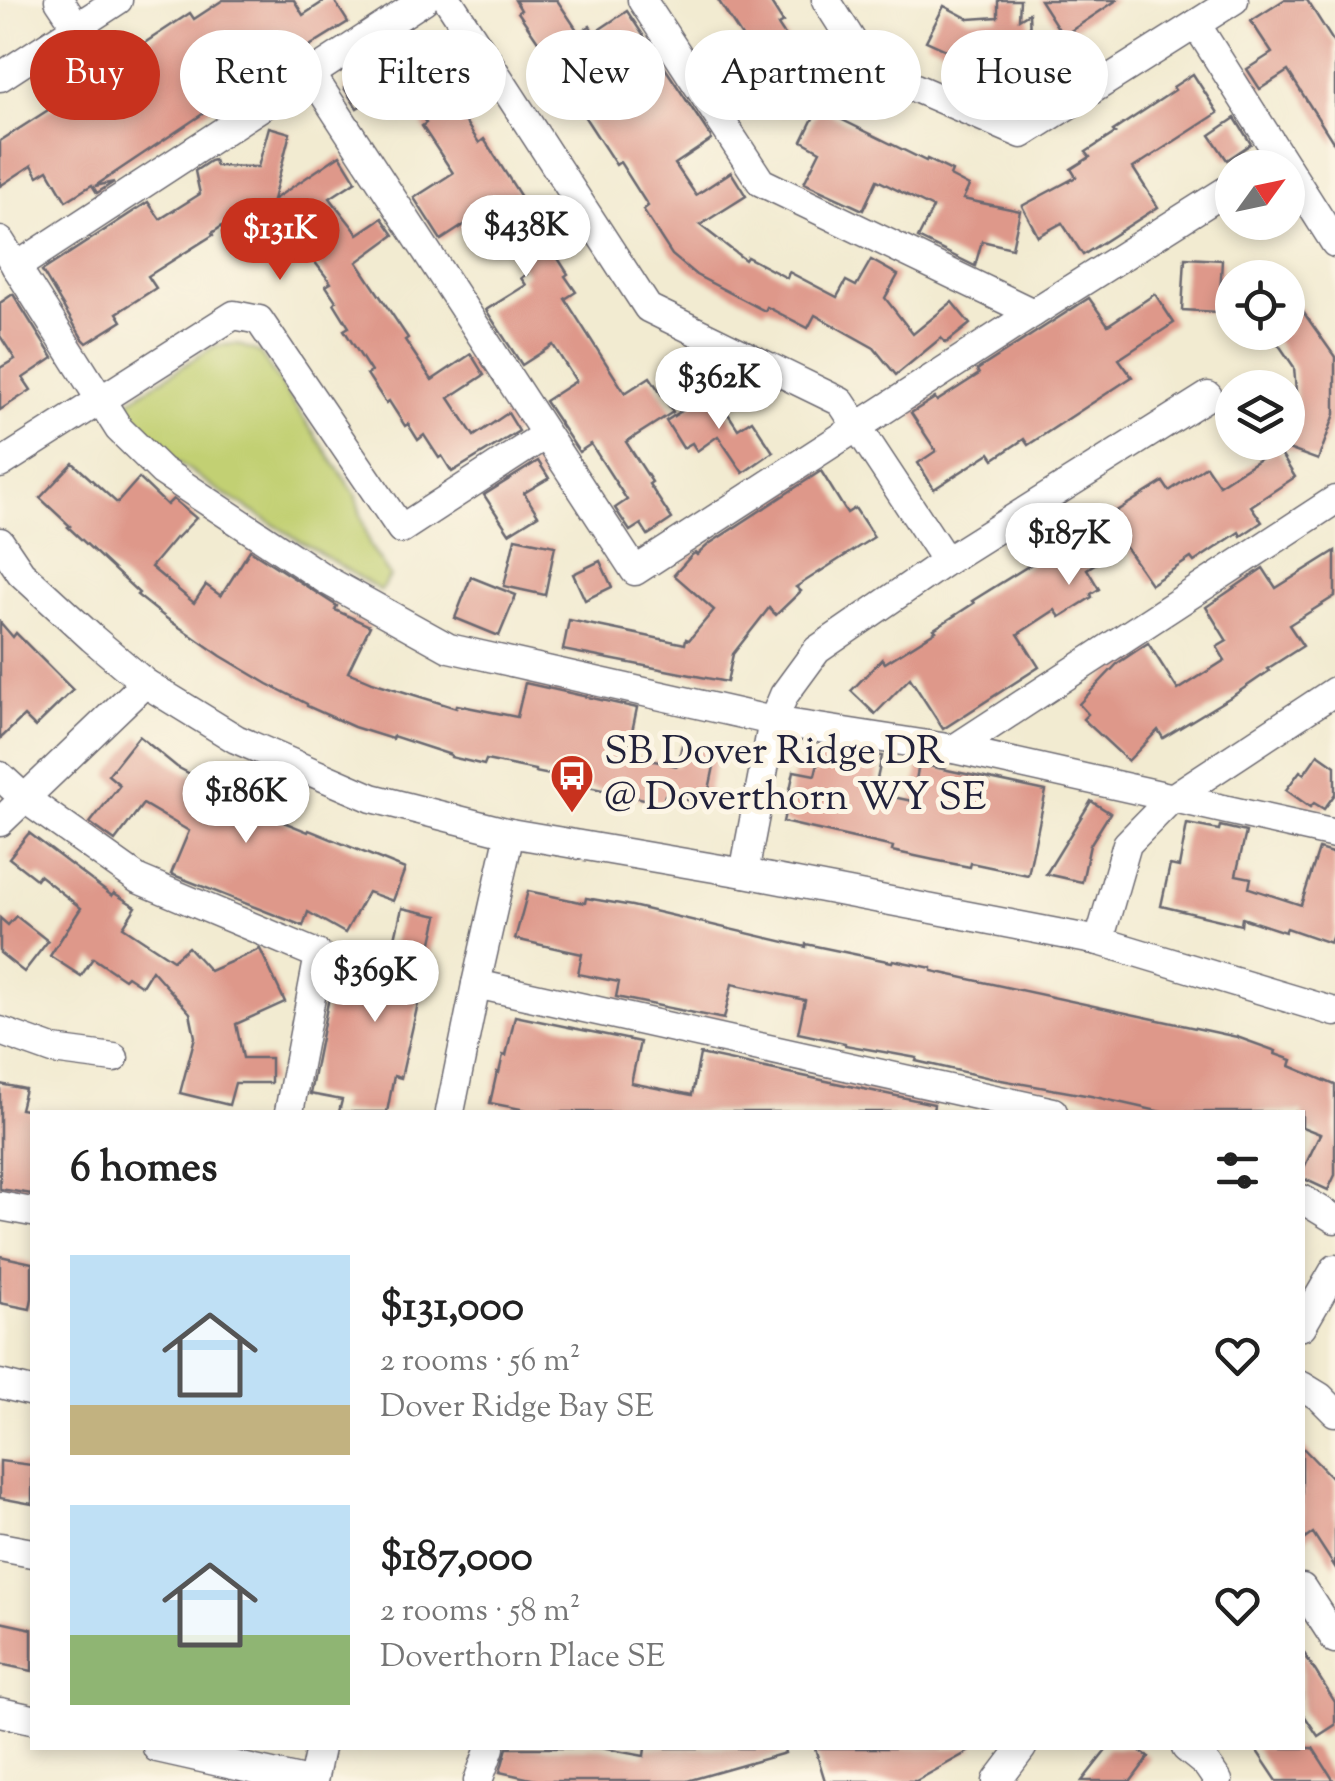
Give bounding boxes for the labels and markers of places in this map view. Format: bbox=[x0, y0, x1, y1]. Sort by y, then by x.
pin: $438K bbox=[456, 195, 596, 280]
pin: $131K bbox=[210, 198, 350, 283]
pin: $362K bbox=[649, 347, 789, 432]
pin: $187K bbox=[999, 503, 1139, 588]
place label: SB Dover Ridge DR @ Doverthorn WY SE bbox=[604, 725, 986, 828]
bus stop icon: SB Dover Ridge DR @ Doverthorn WY SE bbox=[549, 753, 595, 814]
pin: $186K bbox=[176, 761, 316, 846]
pin: $369K bbox=[305, 940, 445, 1025]

